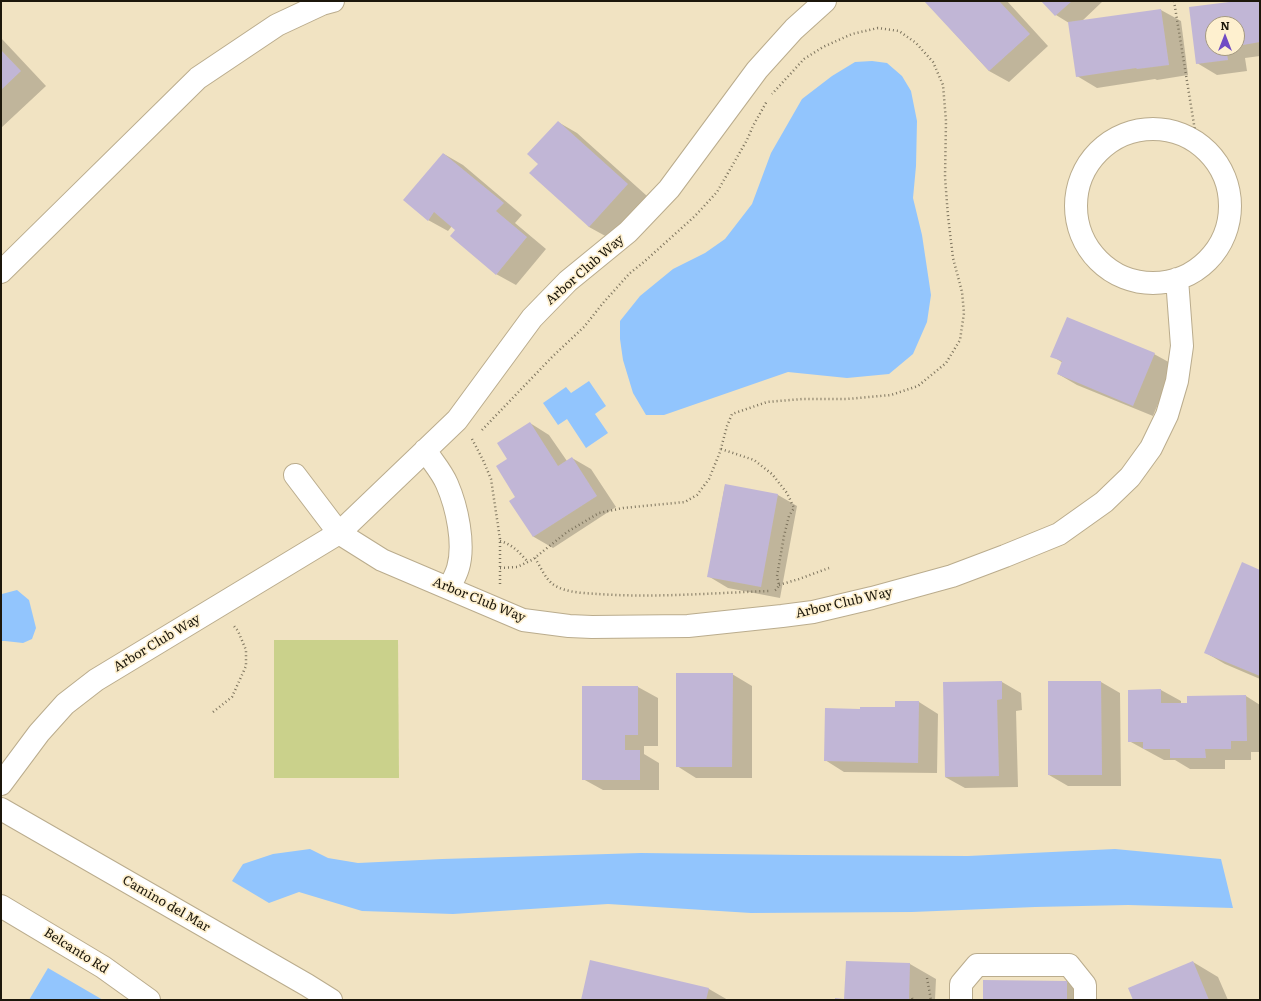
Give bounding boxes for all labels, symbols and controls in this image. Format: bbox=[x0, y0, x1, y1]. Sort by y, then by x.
north arrow bbox=[1205, 16, 1245, 56]
text: N bbox=[1220, 17, 1230, 33]
street label: Arbor Club Way bbox=[543, 232, 627, 308]
street label: Arbor Club Way bbox=[430, 574, 528, 626]
street label: Arbor Club Way bbox=[794, 584, 894, 622]
street label: Arbor Club Way bbox=[111, 611, 203, 675]
street label: Camino del Mar bbox=[119, 873, 213, 935]
street label: Belcanto Rd bbox=[41, 925, 111, 977]

